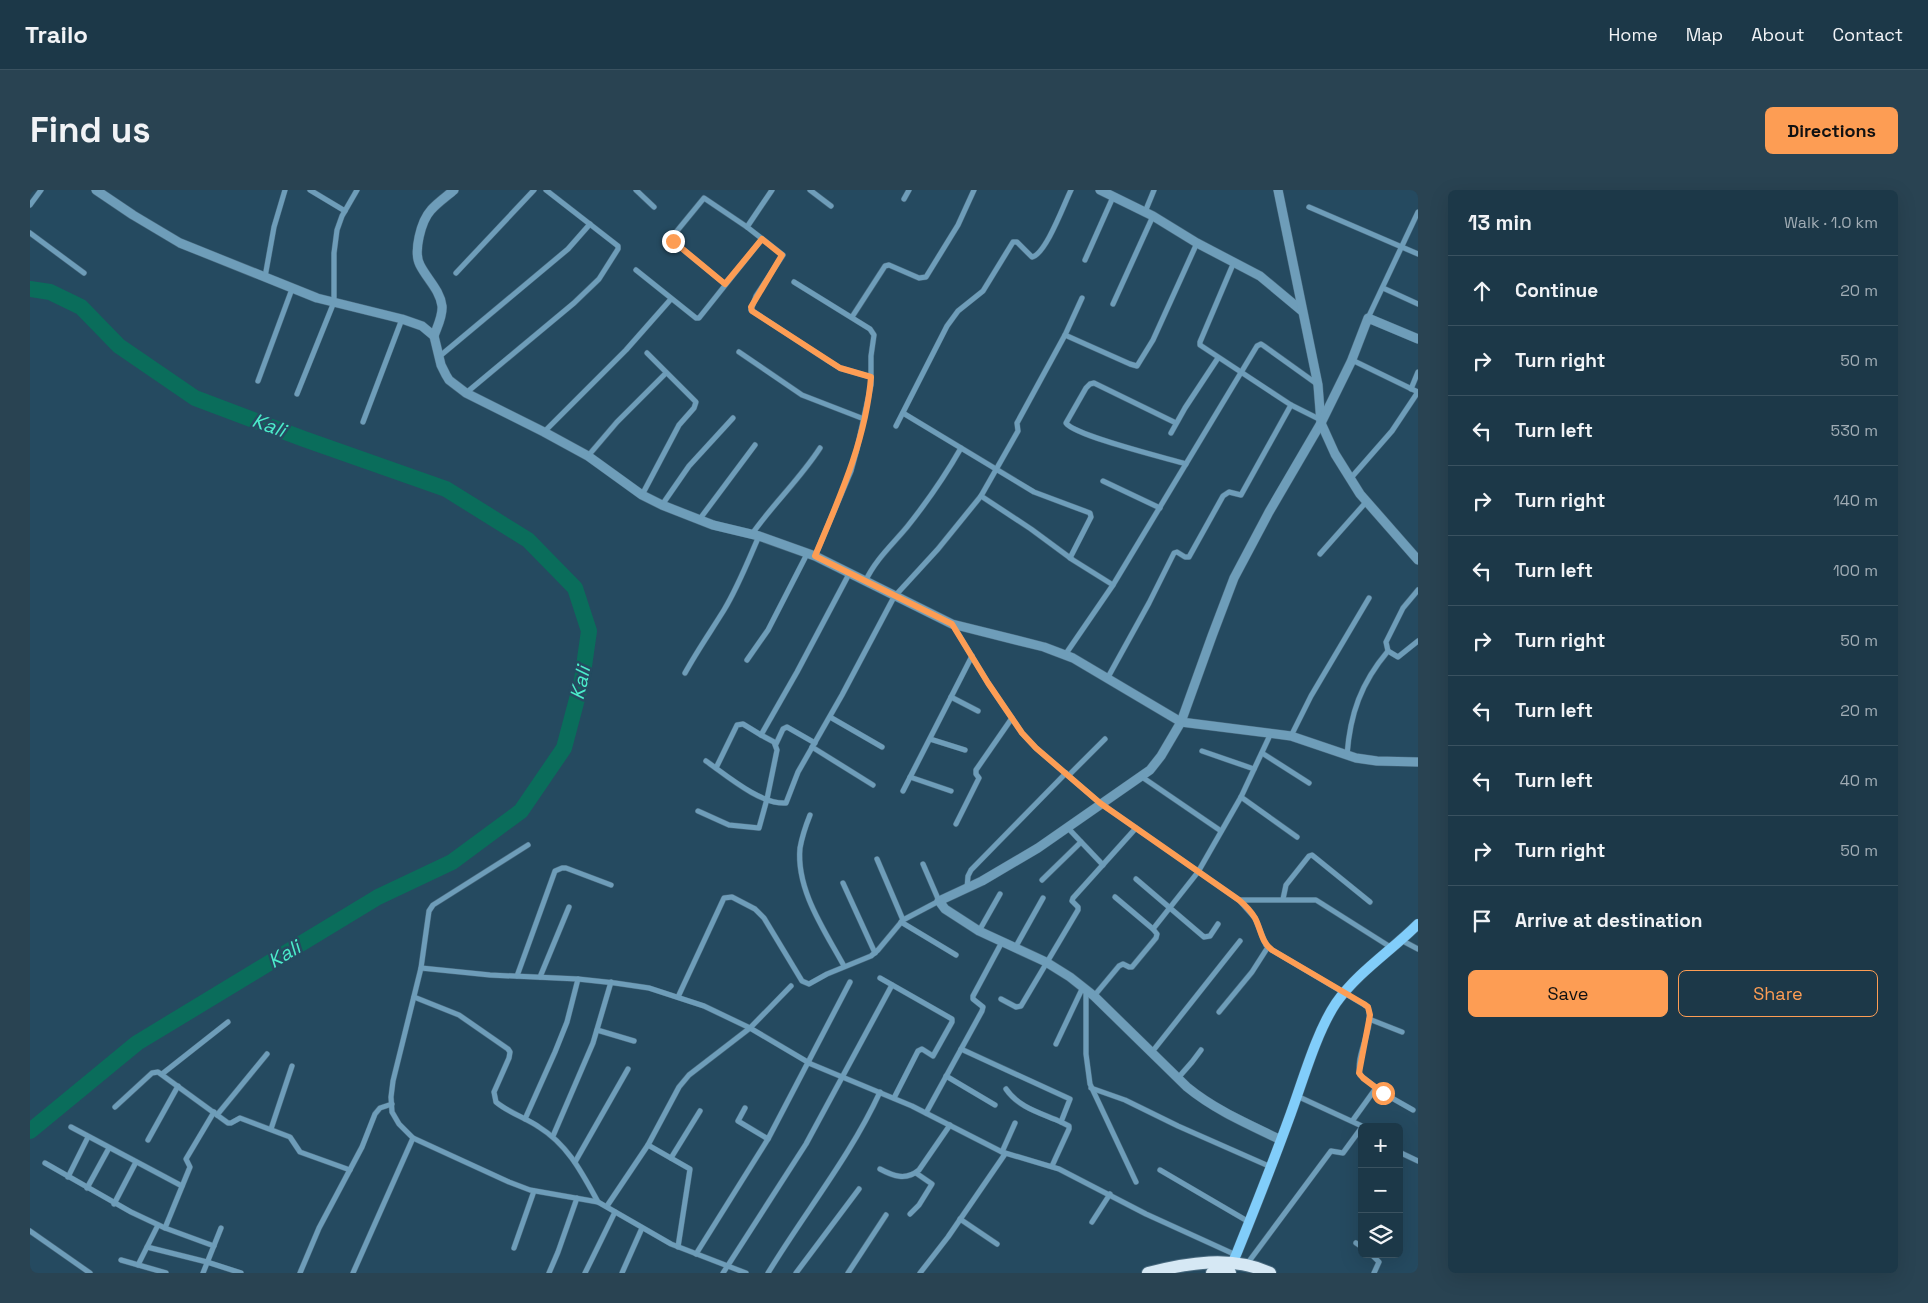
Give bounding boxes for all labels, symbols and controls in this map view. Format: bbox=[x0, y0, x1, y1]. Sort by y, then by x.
text: Trailo bbox=[25, 19, 88, 50]
text: Home bbox=[1609, 23, 1658, 46]
text: Map bbox=[1686, 23, 1723, 46]
text: About bbox=[1751, 23, 1805, 46]
text: Contact bbox=[1833, 23, 1903, 46]
button: Directions bbox=[1765, 107, 1898, 154]
text: Find us bbox=[30, 108, 151, 152]
text: 13 min bbox=[1468, 209, 1532, 236]
text: Walk · 1.0 km bbox=[1784, 212, 1878, 233]
route end bbox=[662, 230, 685, 253]
icon: ahead bbox=[1468, 277, 1496, 305]
text: Continue bbox=[1515, 278, 1598, 303]
text: 20 m bbox=[1840, 280, 1878, 301]
icon: right bbox=[1468, 347, 1496, 375]
text: Turn right bbox=[1515, 348, 1605, 373]
text: 50 m bbox=[1840, 350, 1878, 371]
water label: Kali bbox=[249, 407, 291, 444]
icon: left bbox=[1468, 417, 1496, 445]
text: Turn left bbox=[1515, 418, 1593, 443]
text: 530 m bbox=[1831, 420, 1878, 441]
icon: right bbox=[1468, 487, 1496, 515]
text: Turn right bbox=[1515, 488, 1605, 513]
text: 140 m bbox=[1833, 490, 1878, 511]
icon: left bbox=[1468, 557, 1496, 585]
text: Turn left bbox=[1515, 558, 1593, 583]
text: 100 m bbox=[1833, 560, 1878, 581]
icon: right bbox=[1468, 627, 1496, 655]
text: Turn right bbox=[1515, 628, 1605, 653]
text: 50 m bbox=[1840, 630, 1878, 651]
water label: Kali bbox=[564, 662, 597, 702]
icon: left bbox=[1468, 697, 1496, 725]
text: Turn left bbox=[1515, 698, 1593, 723]
text: 20 m bbox=[1840, 700, 1878, 721]
icon: left bbox=[1468, 767, 1496, 795]
text: Turn left bbox=[1515, 768, 1593, 793]
text: 40 m bbox=[1840, 770, 1878, 791]
icon: right bbox=[1468, 837, 1496, 865]
text: Turn right bbox=[1515, 838, 1605, 863]
text: 50 m bbox=[1840, 840, 1878, 861]
icon: arrive bbox=[1468, 907, 1496, 935]
text: Arrive at destination bbox=[1515, 908, 1703, 933]
water label: Kali bbox=[263, 933, 307, 974]
button: Save bbox=[1468, 970, 1668, 1017]
button: Share bbox=[1678, 970, 1878, 1017]
route start bbox=[1372, 1082, 1395, 1105]
map controls bbox=[1358, 1123, 1403, 1258]
button: + bbox=[1358, 1123, 1403, 1168]
button: − bbox=[1358, 1168, 1403, 1213]
button: layers bbox=[1358, 1213, 1403, 1258]

